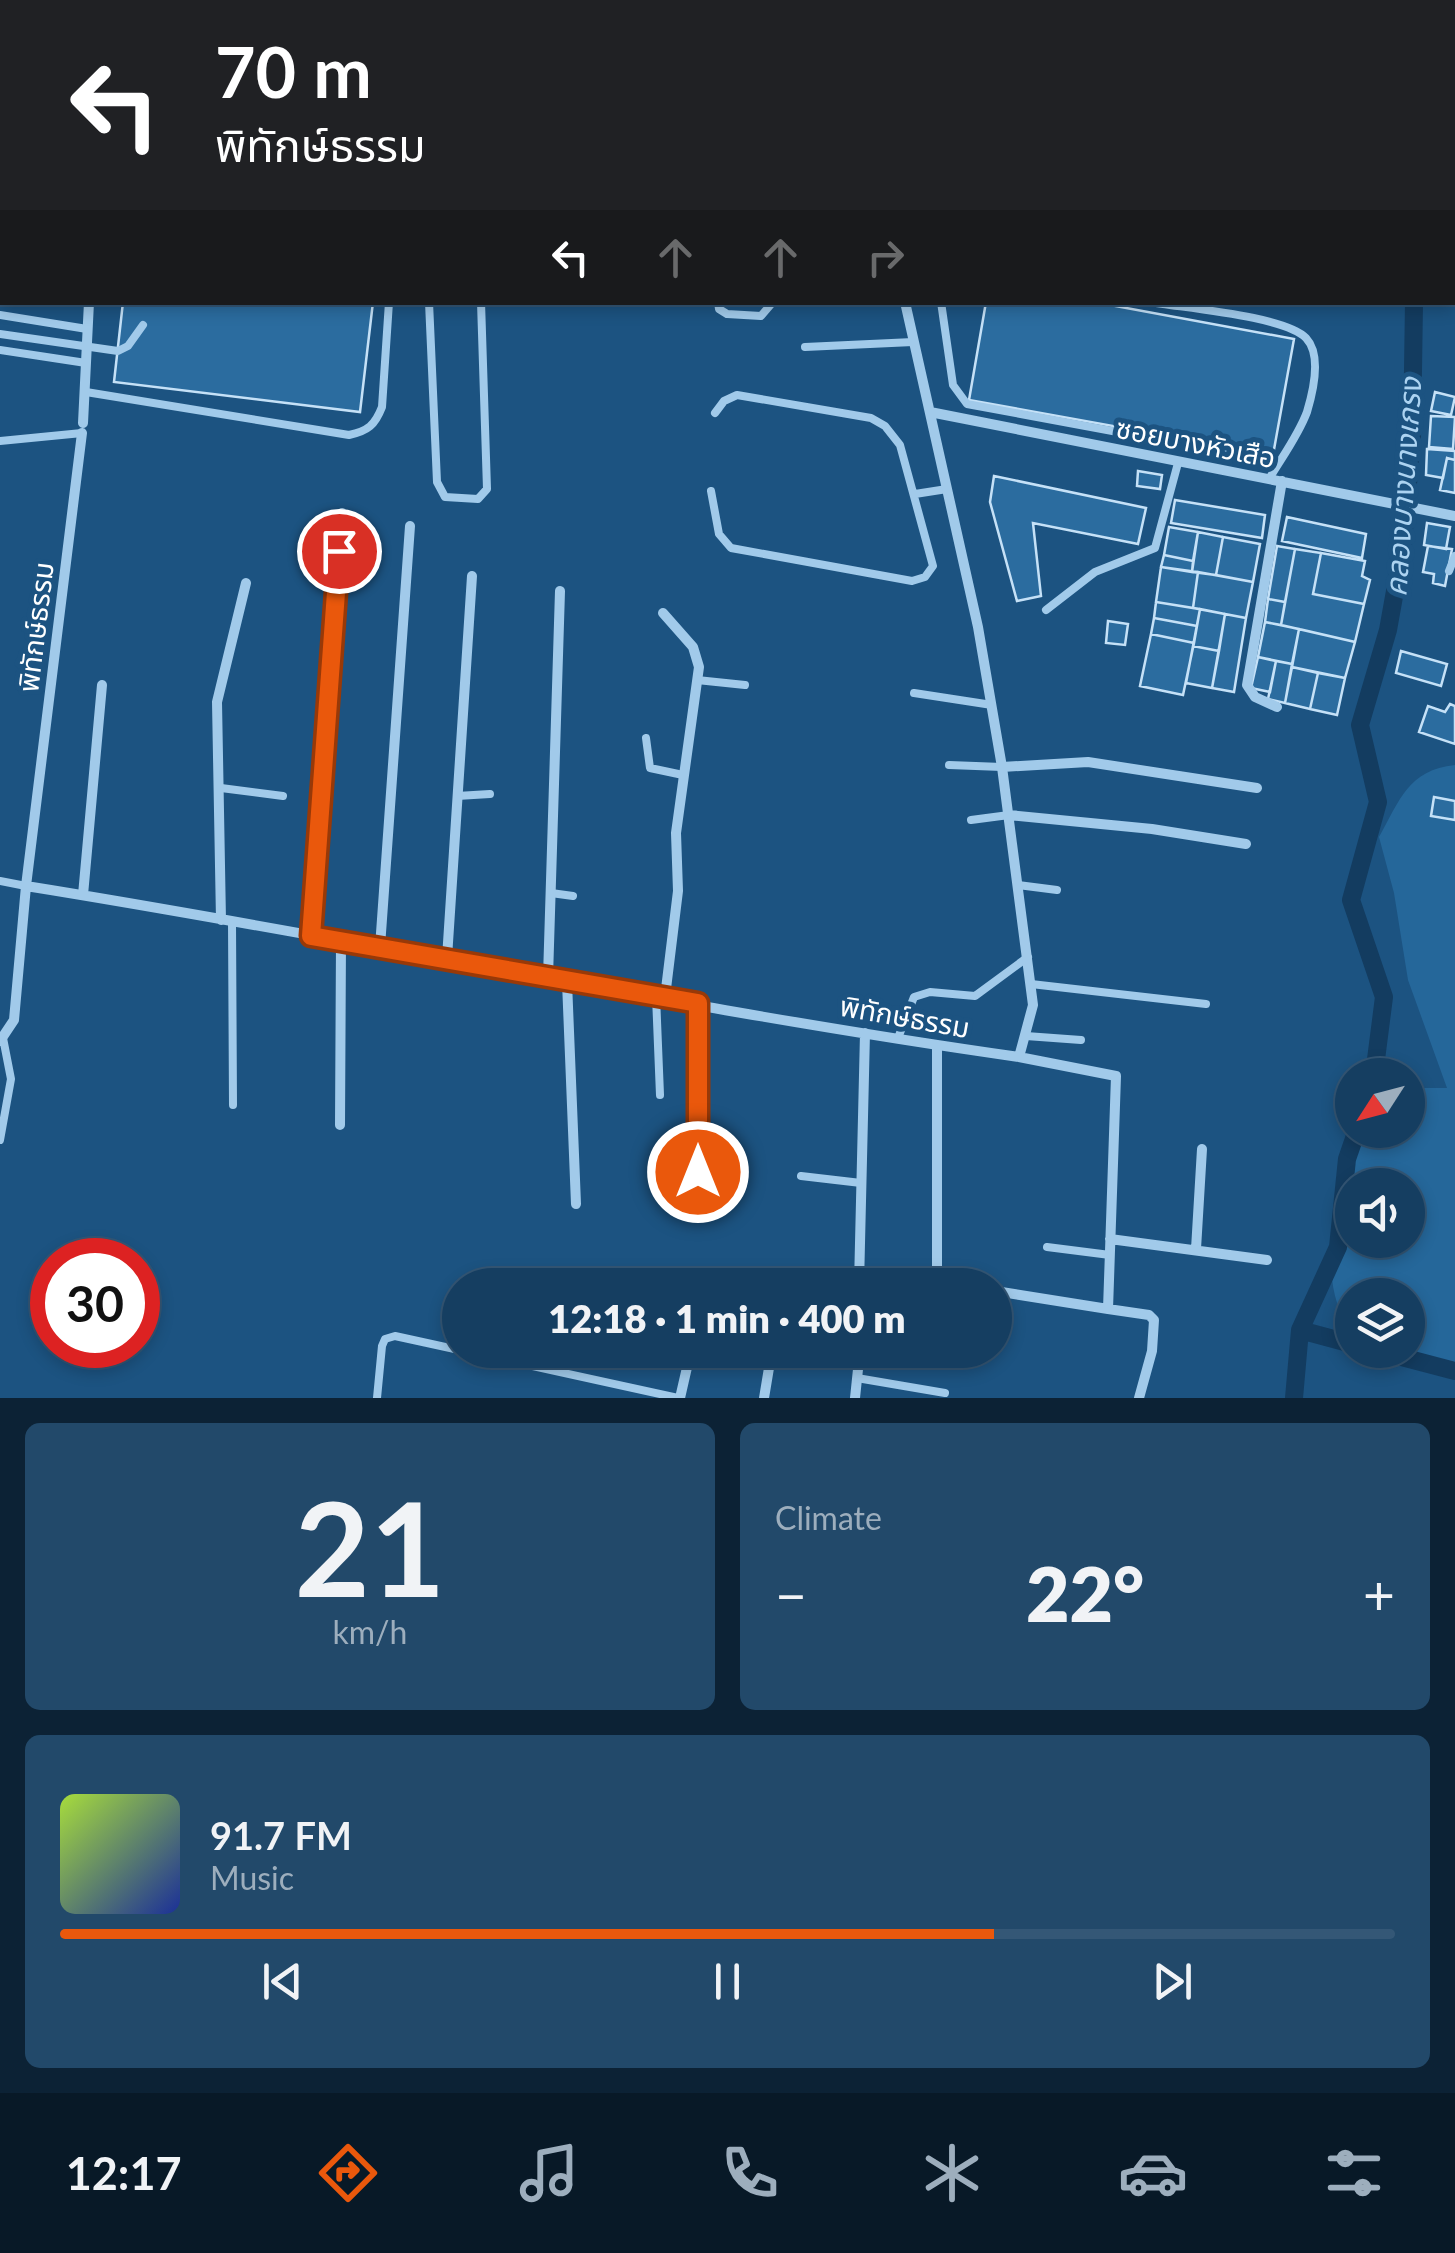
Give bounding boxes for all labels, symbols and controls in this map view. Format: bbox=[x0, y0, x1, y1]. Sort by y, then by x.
text: 70 m bbox=[215, 29, 372, 113]
icon: left bbox=[50, 40, 180, 170]
text: พิทักษ์ธรรม bbox=[215, 118, 426, 172]
icon: left bbox=[543, 230, 598, 285]
icon: ahead bbox=[648, 230, 703, 285]
icon: ahead bbox=[753, 230, 808, 285]
icon: right bbox=[858, 230, 913, 285]
water label: คลองบางนางเกรง bbox=[1376, 374, 1428, 598]
street label: ซอยบางหัวเสือ bbox=[1113, 410, 1279, 474]
pin bbox=[297, 509, 382, 594]
icon: arrive bbox=[312, 524, 367, 579]
street label: พิทักษ์ธรรม bbox=[10, 560, 60, 694]
street label: พิทักษ์ธรรม bbox=[838, 988, 972, 1044]
north arrow bbox=[1335, 1058, 1425, 1148]
map controls bbox=[1335, 1058, 1425, 1368]
position arrow bbox=[646, 1120, 750, 1224]
button: sound bbox=[1335, 1168, 1425, 1258]
speed limit sign: 30 bbox=[30, 1238, 160, 1368]
button: layers bbox=[1335, 1278, 1425, 1368]
text: 12:18 · 1 min · 400 m bbox=[548, 1295, 906, 1341]
text: 21 bbox=[295, 1469, 445, 1625]
text: Climate bbox=[775, 1498, 882, 1537]
text: 22° bbox=[1026, 1548, 1144, 1638]
text: − bbox=[775, 1561, 807, 1627]
text: + bbox=[1363, 1561, 1395, 1627]
text: km/h bbox=[333, 1612, 407, 1651]
text: 91.7 FM bbox=[210, 1812, 352, 1858]
text: Music bbox=[210, 1858, 294, 1897]
icon: previous bbox=[255, 1954, 310, 2009]
icon: pause bbox=[700, 1954, 755, 2009]
icon: next bbox=[1145, 1954, 1200, 2009]
icon: directions bbox=[313, 2138, 383, 2208]
icon: music bbox=[514, 2138, 584, 2208]
icon: phone bbox=[715, 2138, 785, 2208]
icon: climate bbox=[917, 2138, 987, 2208]
icon: car bbox=[1118, 2138, 1188, 2208]
icon: filters bbox=[1319, 2138, 1389, 2208]
text: 12:17 bbox=[66, 2146, 182, 2200]

